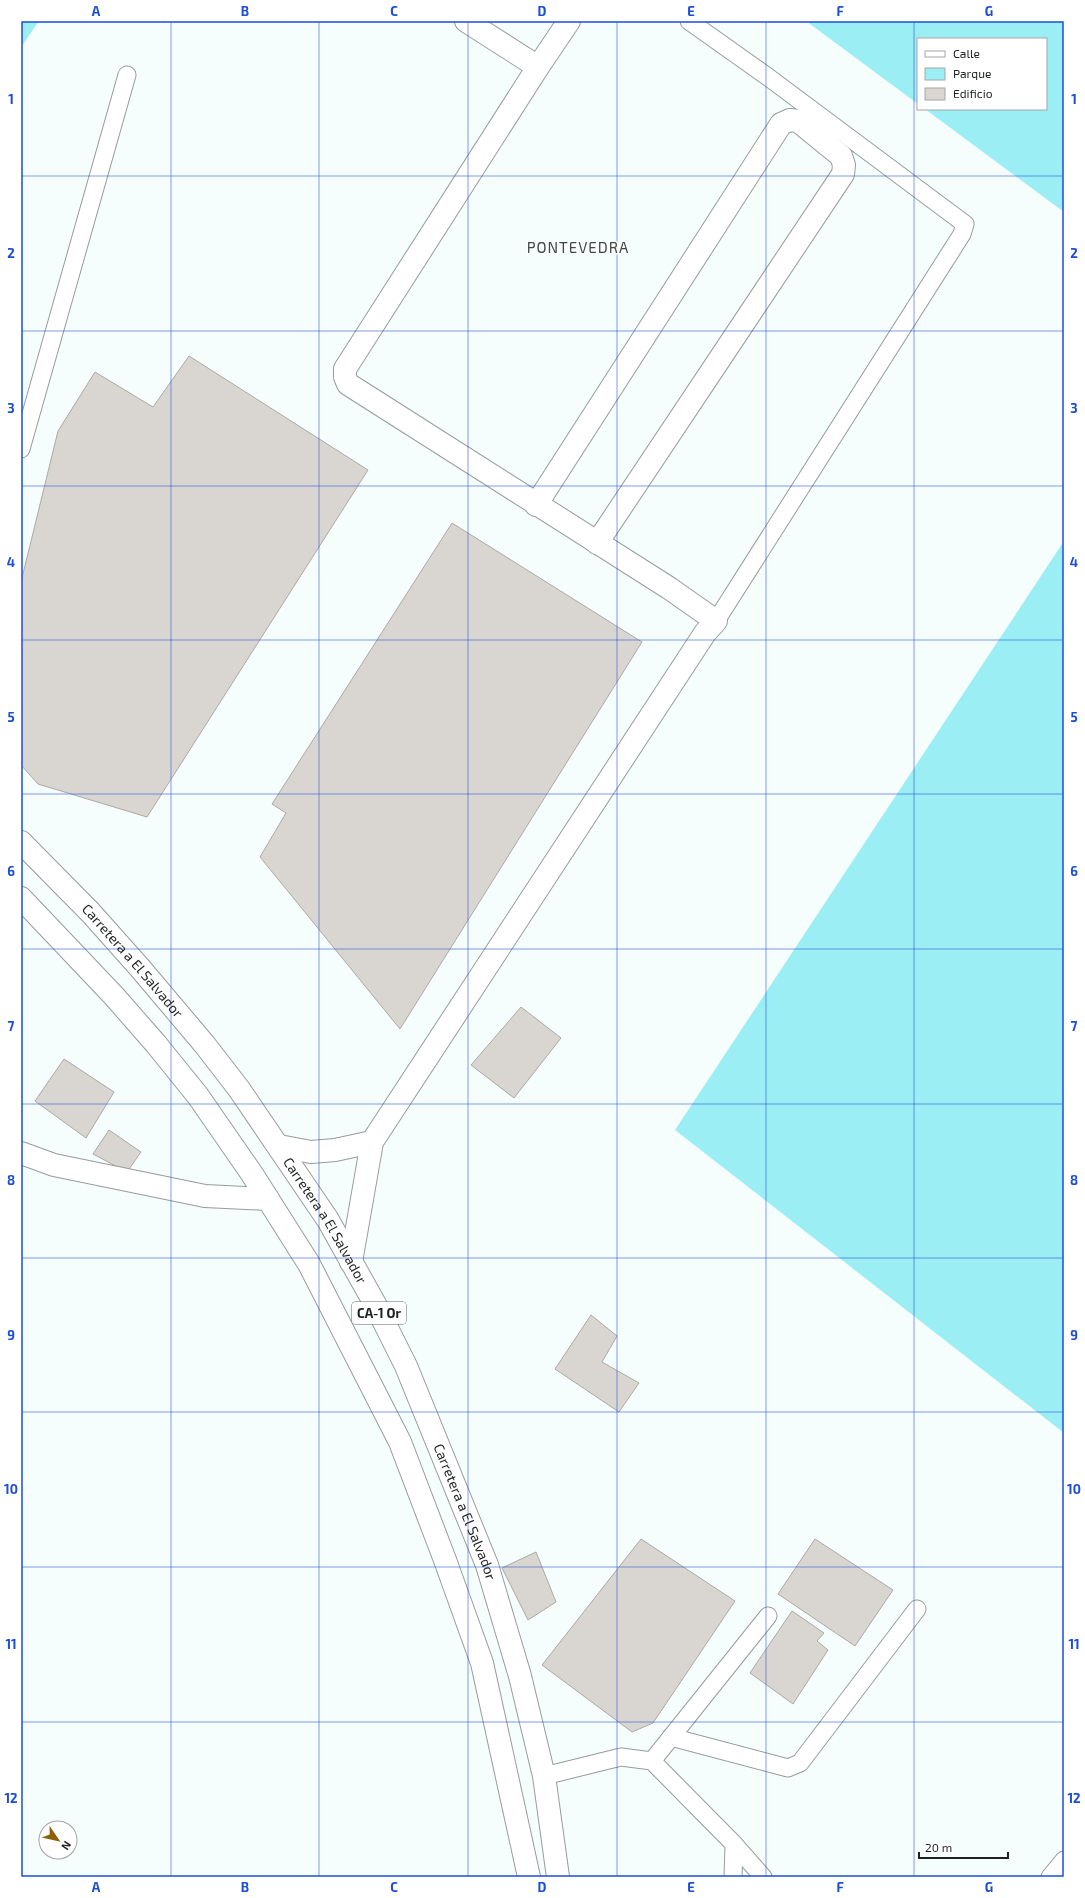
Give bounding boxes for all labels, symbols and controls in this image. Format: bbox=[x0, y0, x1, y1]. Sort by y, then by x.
text: A bbox=[92, 3, 101, 19]
text: B bbox=[241, 3, 249, 19]
text: C bbox=[390, 3, 398, 19]
text: D bbox=[538, 3, 547, 19]
text: E bbox=[687, 3, 695, 19]
text: F bbox=[836, 3, 844, 19]
text: G bbox=[985, 3, 993, 19]
legend bbox=[917, 38, 1047, 110]
text: Calle bbox=[953, 46, 980, 60]
text: Parque bbox=[953, 66, 991, 80]
text: Edificio bbox=[953, 86, 993, 100]
text: 1 bbox=[8, 91, 14, 107]
text: 1 bbox=[1071, 91, 1077, 107]
district label: PONTEVEDRA bbox=[527, 238, 629, 256]
text: 2 bbox=[7, 245, 15, 261]
text: 2 bbox=[1070, 245, 1078, 261]
text: 3 bbox=[7, 400, 15, 416]
text: 3 bbox=[1070, 400, 1078, 416]
text: 4 bbox=[7, 554, 15, 570]
text: 4 bbox=[1070, 554, 1078, 570]
text: 5 bbox=[7, 709, 15, 725]
text: 5 bbox=[1070, 709, 1078, 725]
text: 6 bbox=[7, 863, 15, 879]
text: 6 bbox=[1070, 863, 1078, 879]
street label: Carretera a El Salvador bbox=[79, 900, 187, 1021]
text: 7 bbox=[8, 1018, 15, 1034]
text: 7 bbox=[1071, 1018, 1078, 1034]
street label: Carretera a El Salvador bbox=[280, 1154, 371, 1287]
text: 8 bbox=[7, 1172, 15, 1188]
text: 8 bbox=[1070, 1172, 1078, 1188]
road number: CA-1 Or bbox=[352, 1302, 406, 1324]
text: 9 bbox=[7, 1327, 15, 1343]
text: 9 bbox=[1070, 1327, 1078, 1343]
street label: Carretera a El Salvador bbox=[431, 1441, 500, 1582]
text: 10 bbox=[4, 1481, 18, 1497]
text: 10 bbox=[1067, 1481, 1081, 1497]
text: 11 bbox=[5, 1636, 17, 1652]
text: 11 bbox=[1068, 1636, 1080, 1652]
text: 12 bbox=[4, 1790, 18, 1806]
text: 12 bbox=[1067, 1790, 1081, 1806]
north arrow bbox=[38, 1820, 78, 1860]
scale bar bbox=[919, 1834, 1008, 1860]
text: N bbox=[59, 1839, 74, 1853]
text: 20 m bbox=[925, 1840, 952, 1854]
text: A bbox=[92, 1879, 101, 1895]
text: B bbox=[241, 1879, 249, 1895]
text: C bbox=[390, 1879, 398, 1895]
text: D bbox=[538, 1879, 547, 1895]
text: E bbox=[687, 1879, 695, 1895]
text: F bbox=[836, 1879, 844, 1895]
text: G bbox=[985, 1879, 993, 1895]

